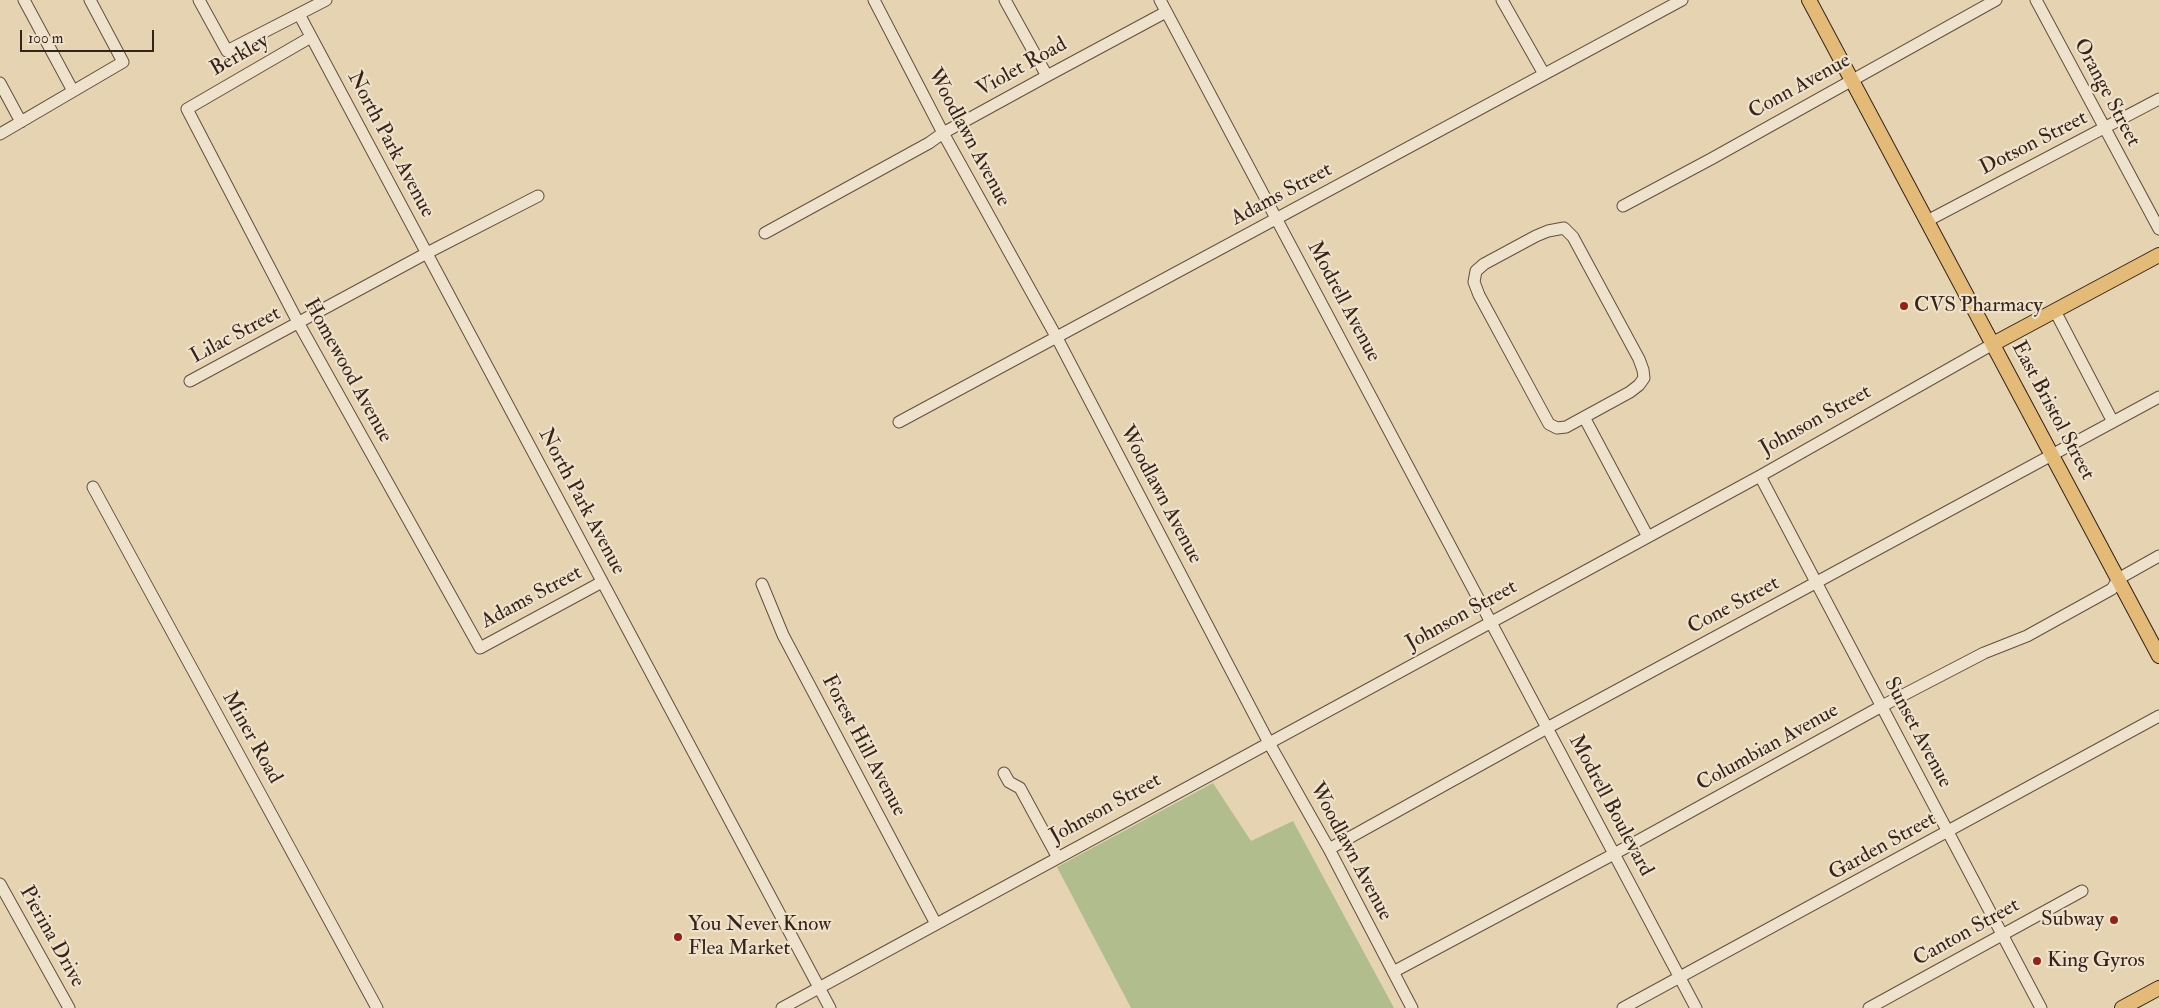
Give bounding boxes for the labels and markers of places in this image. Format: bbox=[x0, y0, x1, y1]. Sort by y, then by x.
place label: CVS Pharmacy bbox=[1914, 293, 2043, 319]
marker: CVS Pharmacy bbox=[1898, 300, 1910, 312]
place label: Subway bbox=[2041, 907, 2104, 933]
place label: You Never Know Flea Market bbox=[688, 912, 831, 962]
marker: Subway bbox=[2108, 914, 2120, 926]
marker: You Never Know Flea Market bbox=[672, 931, 684, 943]
place label: King Gyros bbox=[2047, 948, 2145, 974]
marker: King Gyros bbox=[2031, 955, 2043, 967]

